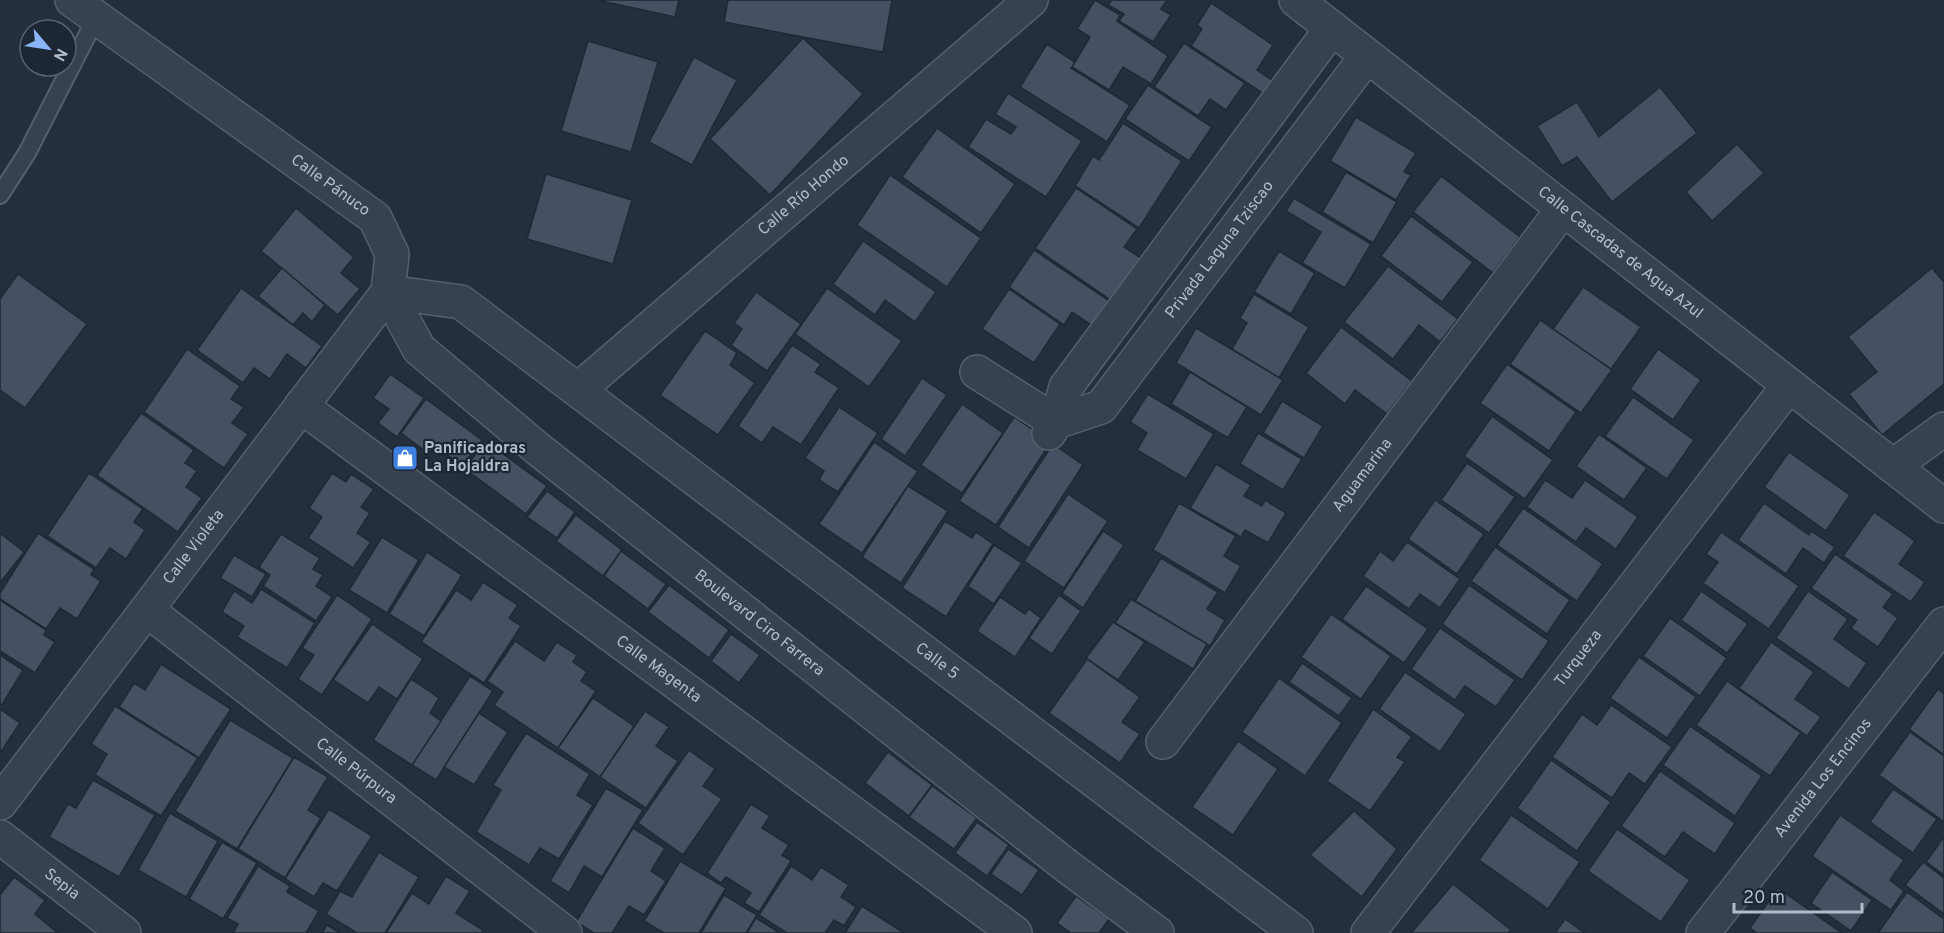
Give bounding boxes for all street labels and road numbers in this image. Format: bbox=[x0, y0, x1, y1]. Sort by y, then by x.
street label: Calle Pánuco bbox=[287, 150, 374, 221]
street label: Calle Río Hondo bbox=[754, 151, 854, 240]
street label: Privada Laguna Tziscao bbox=[1161, 177, 1279, 323]
street label: Calle Cascadas de Agua Azul bbox=[1533, 182, 1707, 324]
street label: Aguamarina bbox=[1329, 435, 1397, 517]
street label: Calle Violeta bbox=[159, 506, 229, 589]
street label: Boulevard Ciro Farrera bbox=[690, 566, 828, 681]
street label: Turqueza bbox=[1551, 626, 1607, 691]
street label: Calle Magenta bbox=[611, 632, 705, 708]
street label: Calle 5 bbox=[911, 639, 963, 684]
street label: Avenida Los Encinos bbox=[1771, 714, 1877, 842]
street label: Calle Púrpura bbox=[311, 734, 400, 809]
street label: Sepia bbox=[40, 865, 83, 905]

